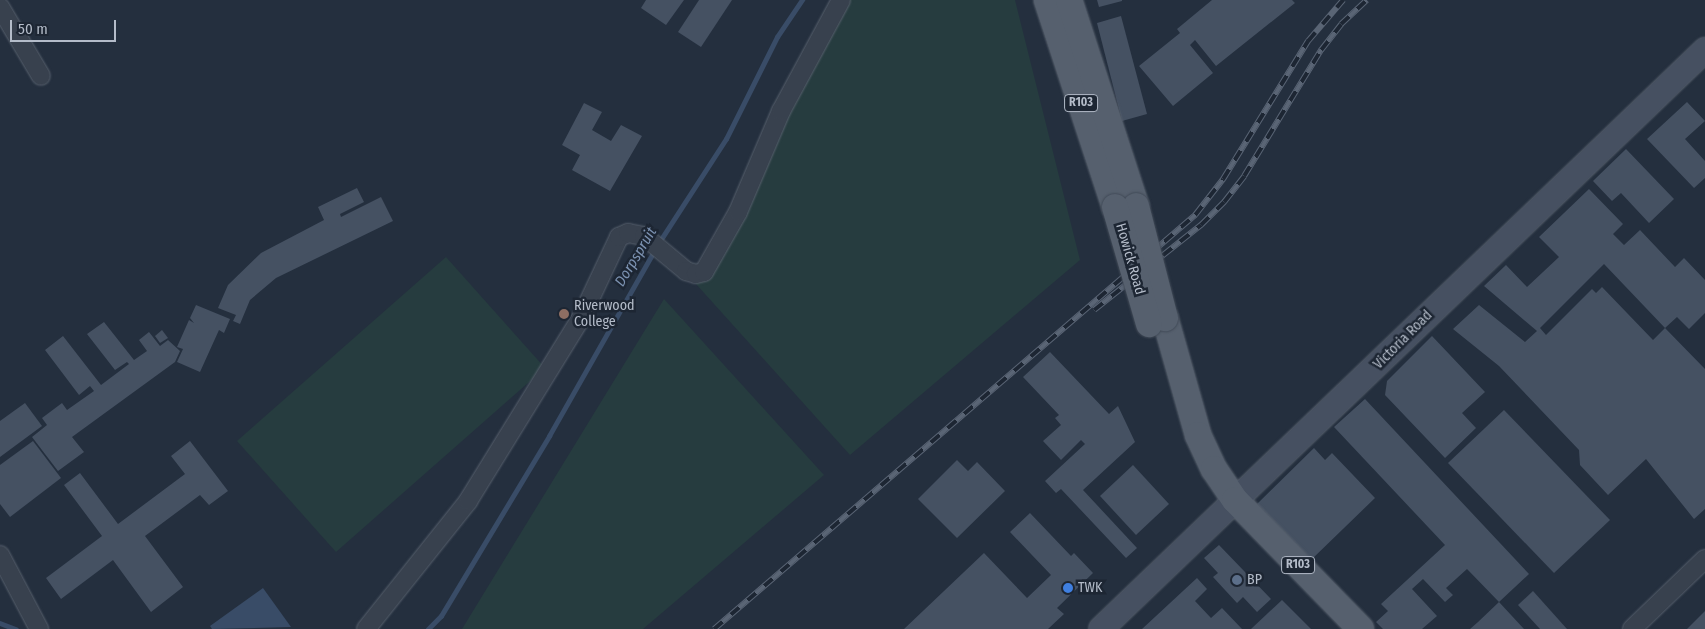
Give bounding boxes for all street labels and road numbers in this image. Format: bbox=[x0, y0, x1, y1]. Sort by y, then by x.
road number: R103 bbox=[1064, 94, 1098, 112]
street label: Howick Road bbox=[1112, 221, 1148, 297]
street label: Victoria Road bbox=[1370, 307, 1436, 373]
road number: R103 bbox=[1280, 556, 1316, 574]

